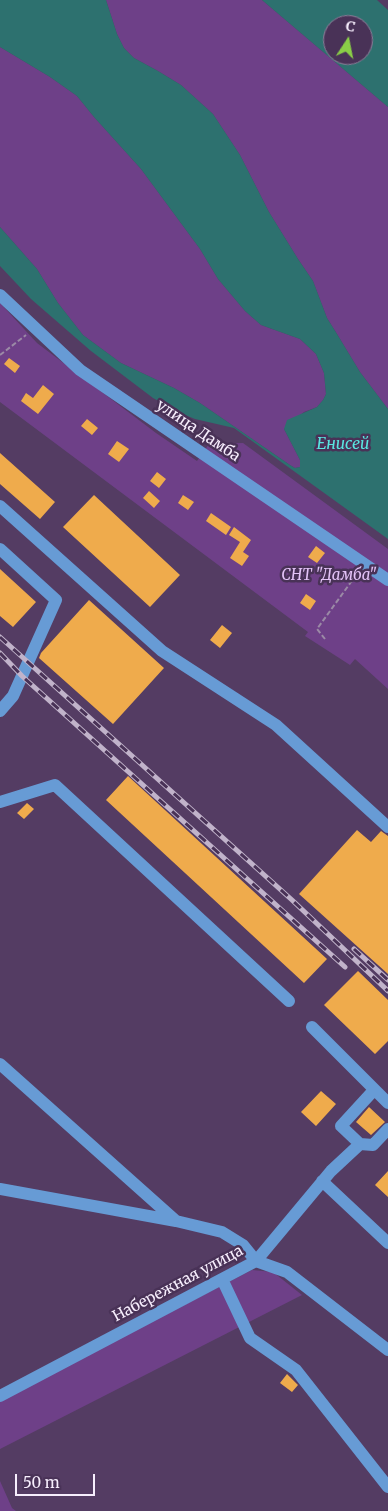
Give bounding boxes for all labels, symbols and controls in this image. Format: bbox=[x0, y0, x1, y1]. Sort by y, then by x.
north arrow bbox=[323, 15, 373, 65]
text: С bbox=[344, 17, 357, 36]
street label: улица Дамба bbox=[153, 396, 243, 466]
water label: Енисей bbox=[317, 434, 369, 454]
park label: СНТ "Дамба" bbox=[281, 567, 377, 585]
street label: Набережная улица bbox=[110, 1242, 246, 1326]
scale bar bbox=[18, 1464, 98, 1496]
text: 50 m bbox=[23, 1473, 60, 1492]

